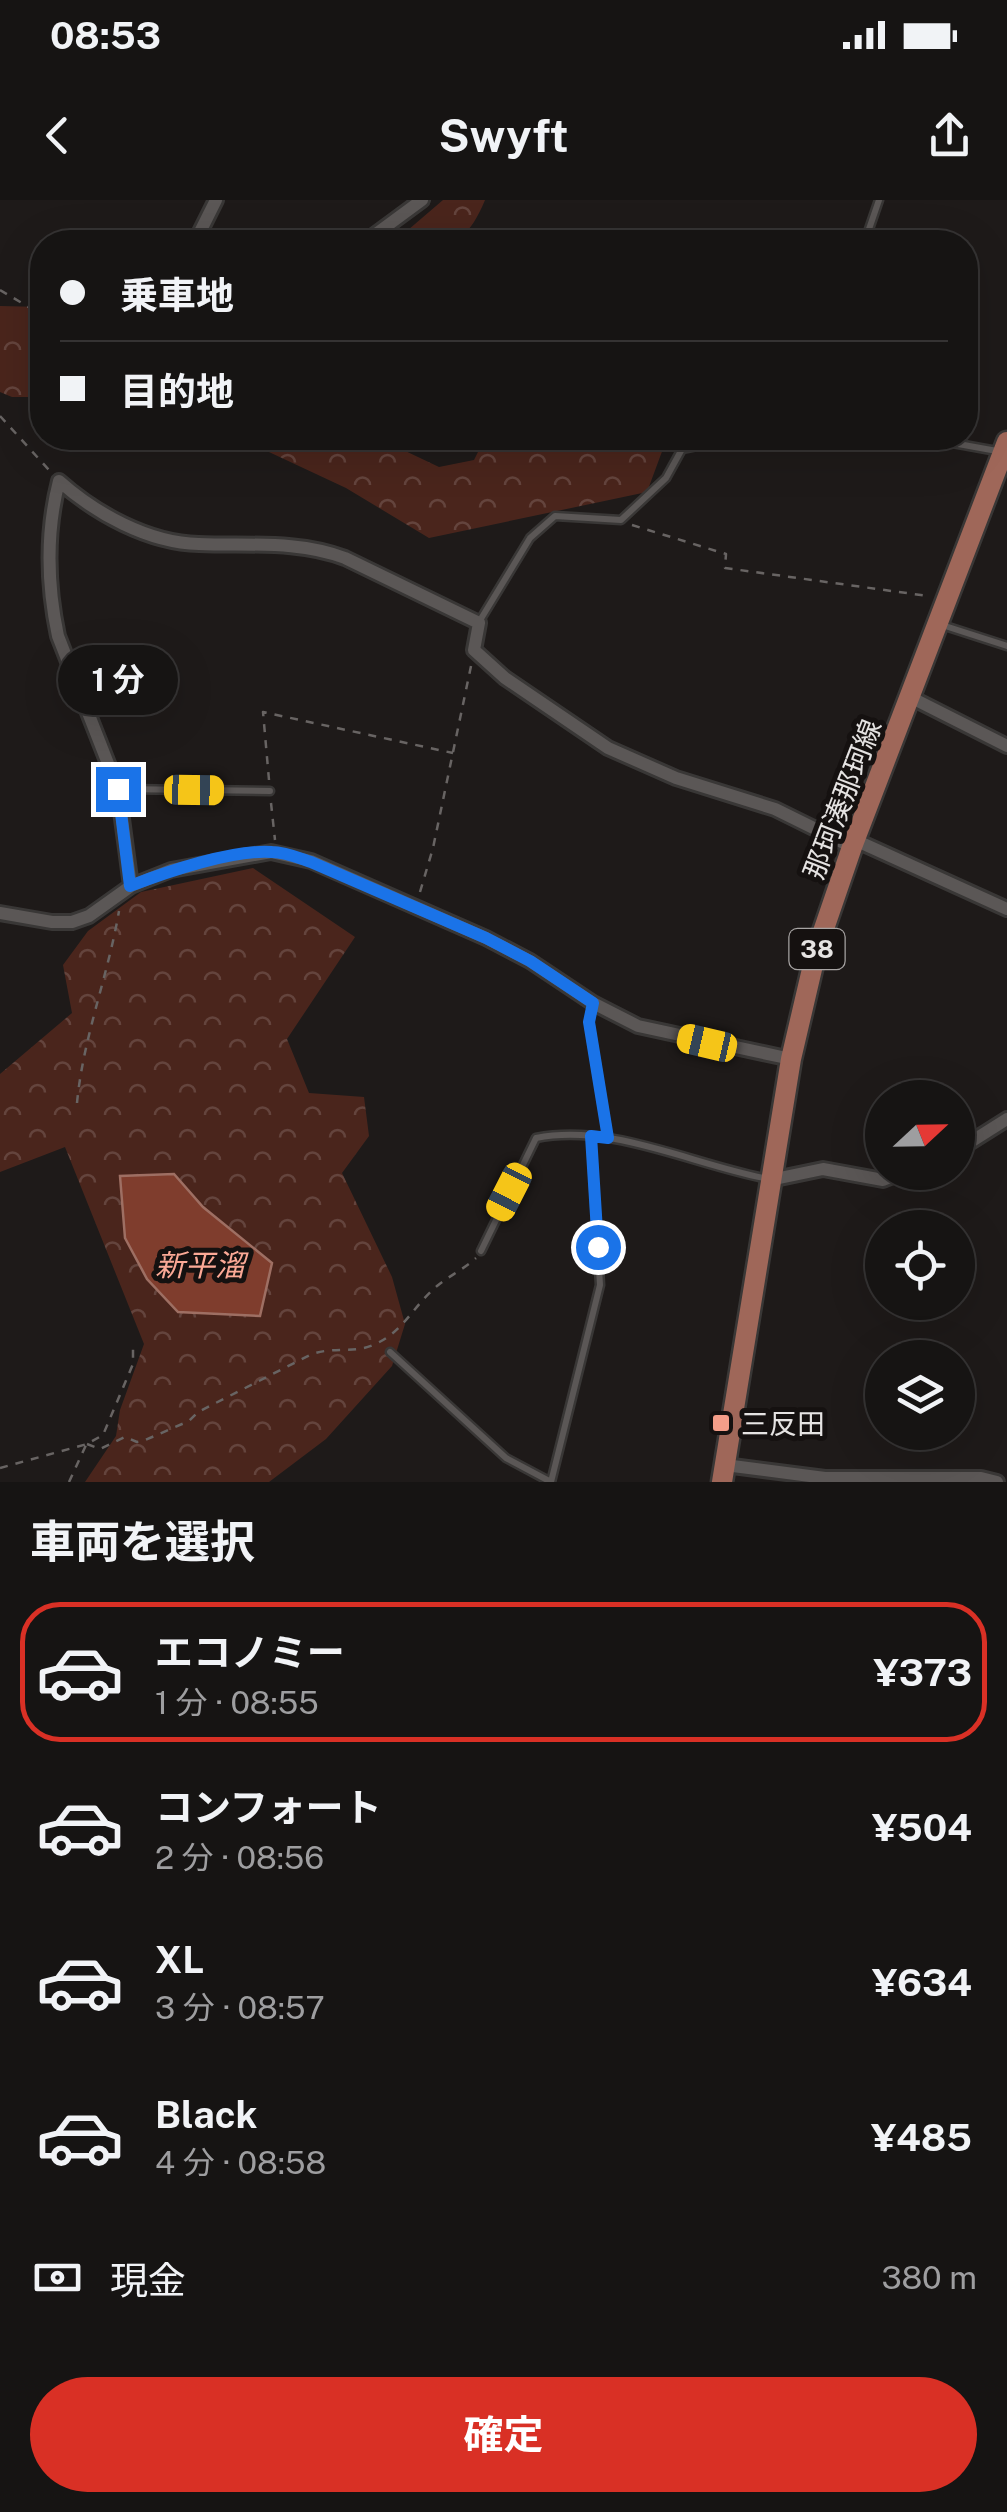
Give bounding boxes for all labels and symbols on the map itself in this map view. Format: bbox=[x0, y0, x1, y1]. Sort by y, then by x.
callout: 1 分 bbox=[58, 644, 178, 714]
street label: 那珂湊那珂線 bbox=[796, 715, 888, 883]
route end bbox=[96, 767, 141, 812]
car bbox=[164, 774, 224, 806]
road number: 38 bbox=[790, 929, 844, 969]
car bbox=[674, 1022, 740, 1064]
north arrow bbox=[865, 1080, 975, 1190]
car bbox=[482, 1158, 536, 1226]
route start bbox=[576, 1225, 621, 1270]
water label: 新平溜 bbox=[155, 1247, 249, 1283]
place label: 三反田 bbox=[741, 1407, 825, 1440]
marker: 三反田 bbox=[710, 1412, 732, 1434]

